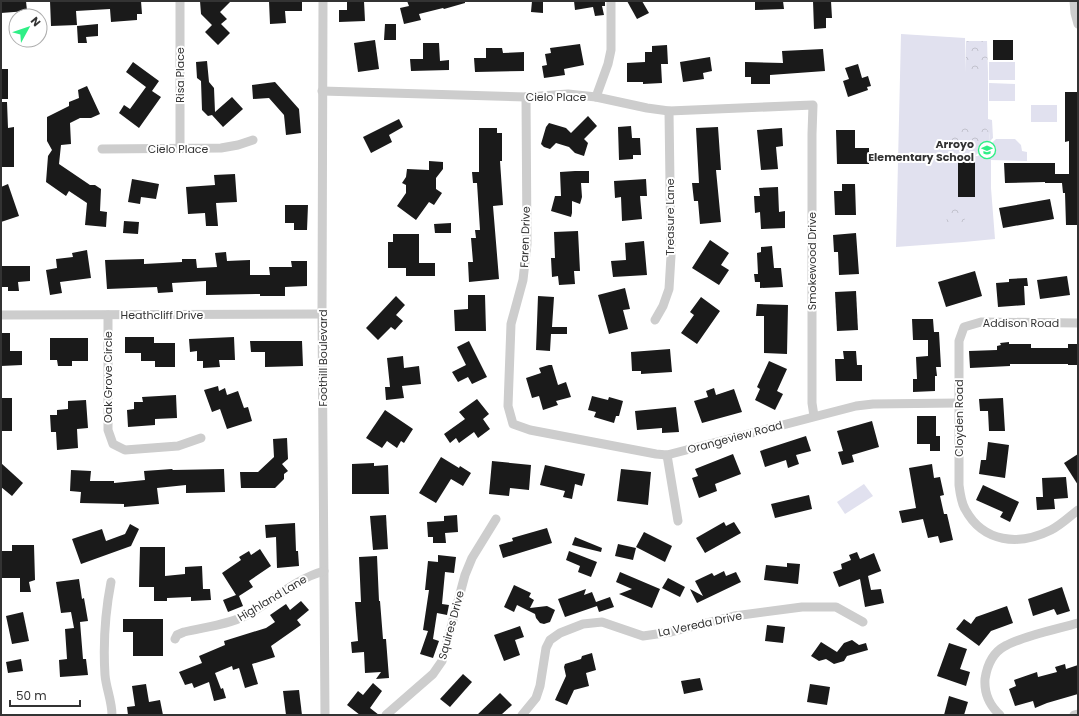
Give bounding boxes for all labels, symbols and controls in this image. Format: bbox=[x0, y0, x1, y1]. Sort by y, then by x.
north arrow bbox=[8, 8, 48, 48]
text: N bbox=[27, 13, 44, 30]
street label: Risa Place bbox=[172, 47, 188, 103]
street label: Cielo Place bbox=[526, 89, 587, 105]
place label: Arroyo Elementary School bbox=[868, 136, 974, 165]
school or university icon: Arroyo Elementary School bbox=[977, 140, 997, 160]
street label: Cielo Place bbox=[148, 141, 209, 157]
street label: Treasure Lane bbox=[662, 178, 678, 256]
street label: Faren Drive bbox=[516, 206, 534, 268]
street label: Smokewood Drive bbox=[804, 212, 820, 310]
street label: Heathcliff Drive bbox=[121, 307, 204, 323]
street label: Foothill Boulevard bbox=[315, 309, 331, 407]
street label: Addison Road bbox=[983, 315, 1059, 331]
street label: Oak Grove Circle bbox=[100, 331, 116, 423]
street label: Cloyden Road bbox=[951, 379, 967, 457]
street label: Orangeview Road bbox=[686, 417, 784, 457]
street label: Highland Lane bbox=[234, 571, 310, 625]
street label: Squires Drive bbox=[434, 589, 468, 661]
street label: La Vereda Drive bbox=[656, 607, 744, 641]
scale bar bbox=[10, 682, 80, 708]
text: 50 m bbox=[16, 687, 47, 704]

